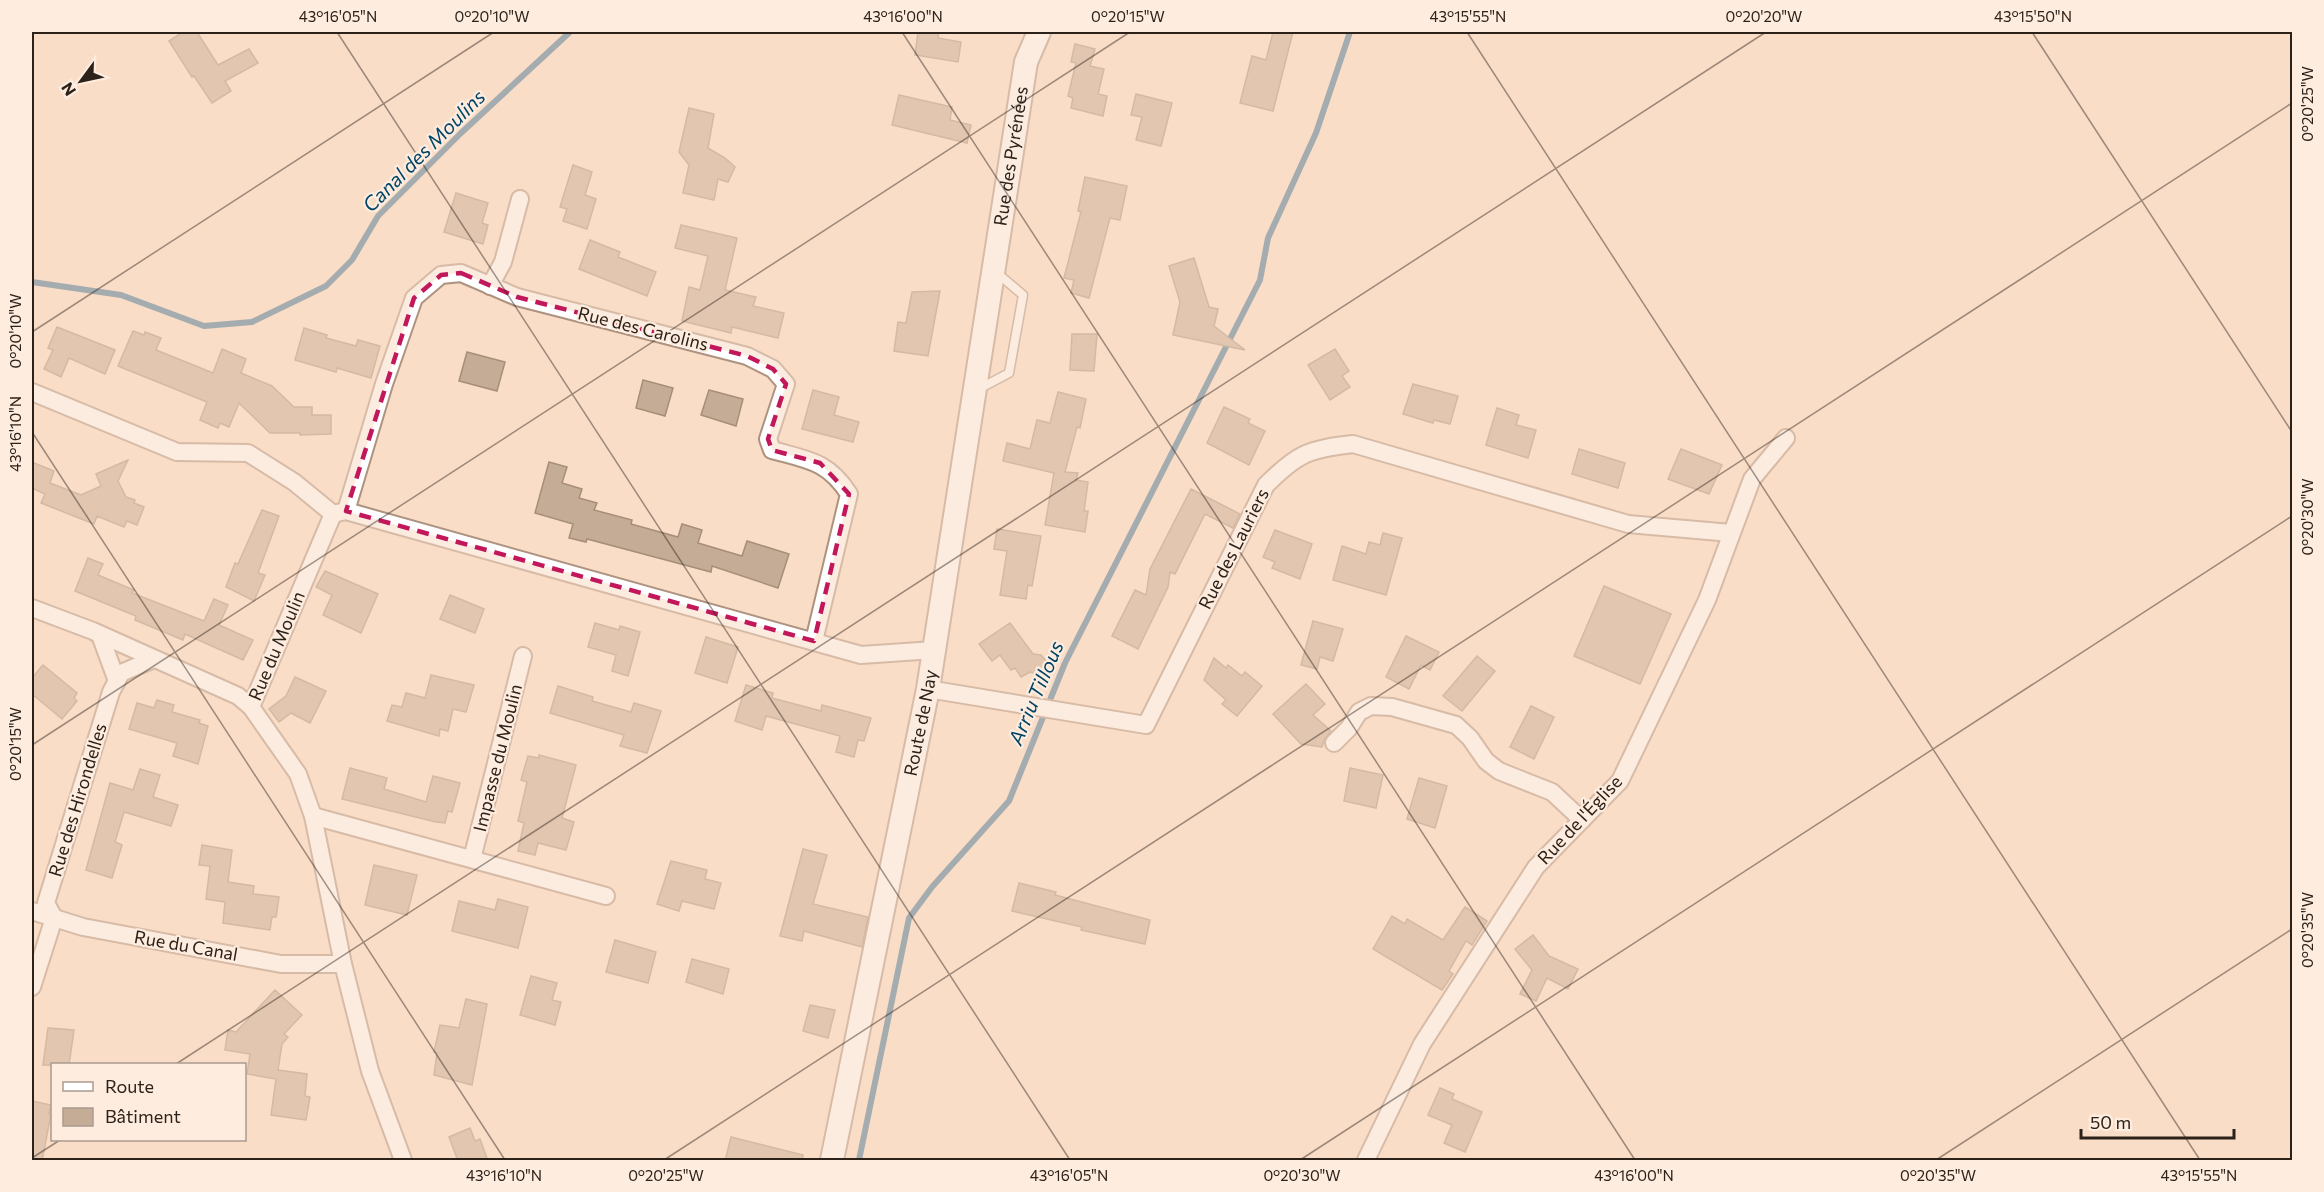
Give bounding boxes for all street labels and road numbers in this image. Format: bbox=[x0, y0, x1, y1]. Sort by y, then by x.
street label: Rue des Pyrénées bbox=[989, 85, 1032, 227]
street label: Rue des Carolins bbox=[576, 301, 711, 355]
street label: Rue des Lauriers bbox=[1193, 484, 1273, 613]
street label: Rue du Moulin bbox=[243, 588, 309, 703]
street label: Route de Nay bbox=[899, 668, 941, 778]
street label: Impasse du Moulin bbox=[468, 682, 526, 834]
street label: Rue des Hirondelles bbox=[43, 720, 111, 879]
street label: Rue de l'Église bbox=[1532, 770, 1626, 868]
street label: Rue du Canal bbox=[133, 925, 240, 965]

